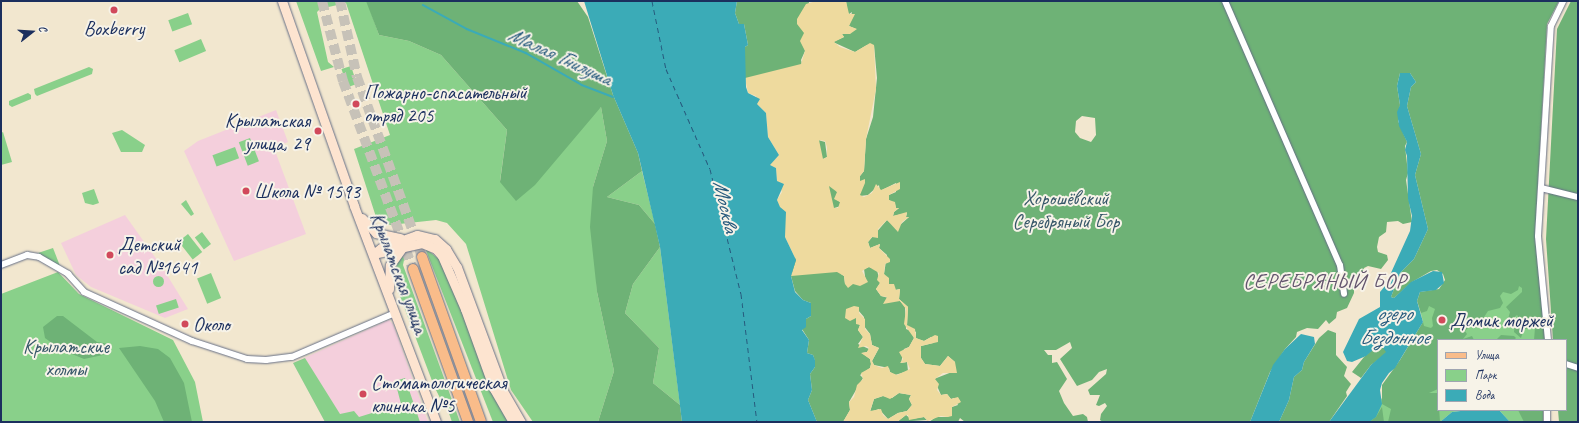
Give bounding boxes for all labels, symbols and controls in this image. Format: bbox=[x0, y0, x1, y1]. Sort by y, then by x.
marker: Boxberry bbox=[109, 5, 119, 15]
north arrow bbox=[12, 12, 52, 52]
place label: Boxberry bbox=[84, 16, 144, 40]
water label: Малая Гнилуша bbox=[506, 22, 614, 90]
text: С bbox=[36, 24, 51, 33]
place label: Пожарно-спасательный отряд 205 bbox=[364, 80, 527, 127]
marker: Пожарно-спасательный отряд 205 bbox=[351, 99, 361, 109]
place label: Крылатская улица, 29 bbox=[225, 108, 310, 155]
marker: Крылатская улица, 29 bbox=[313, 126, 323, 136]
water label: Москва bbox=[708, 178, 744, 234]
place label: Школа № 1593 bbox=[254, 179, 360, 203]
marker: Школа № 1593 bbox=[241, 186, 251, 196]
park label: Хорошёвский Серебряный Бор bbox=[1013, 187, 1119, 234]
street label: Крылатская улица bbox=[365, 209, 433, 337]
place label: Детский сад №1641 bbox=[118, 232, 198, 279]
marker: Детский сад №1641 bbox=[105, 250, 115, 260]
district label: СЕРЕБРЯНЫЙ БОР bbox=[1243, 268, 1407, 294]
water label: озеро Бездонное bbox=[1360, 300, 1428, 350]
place label: Домик моржей bbox=[1450, 308, 1552, 332]
place label: Около bbox=[193, 312, 230, 336]
marker: Домик моржей bbox=[1437, 315, 1447, 325]
marker: Около bbox=[180, 319, 190, 329]
park label: Крылатские холмы bbox=[23, 335, 109, 382]
legend bbox=[1437, 339, 1567, 411]
text: Улица bbox=[1475, 347, 1499, 363]
text: Парк bbox=[1475, 367, 1496, 383]
place label: Стоматологическая клиника №5 bbox=[371, 370, 507, 417]
text: Вода bbox=[1475, 387, 1494, 403]
marker: Стоматологическая клиника №5 bbox=[358, 389, 368, 399]

